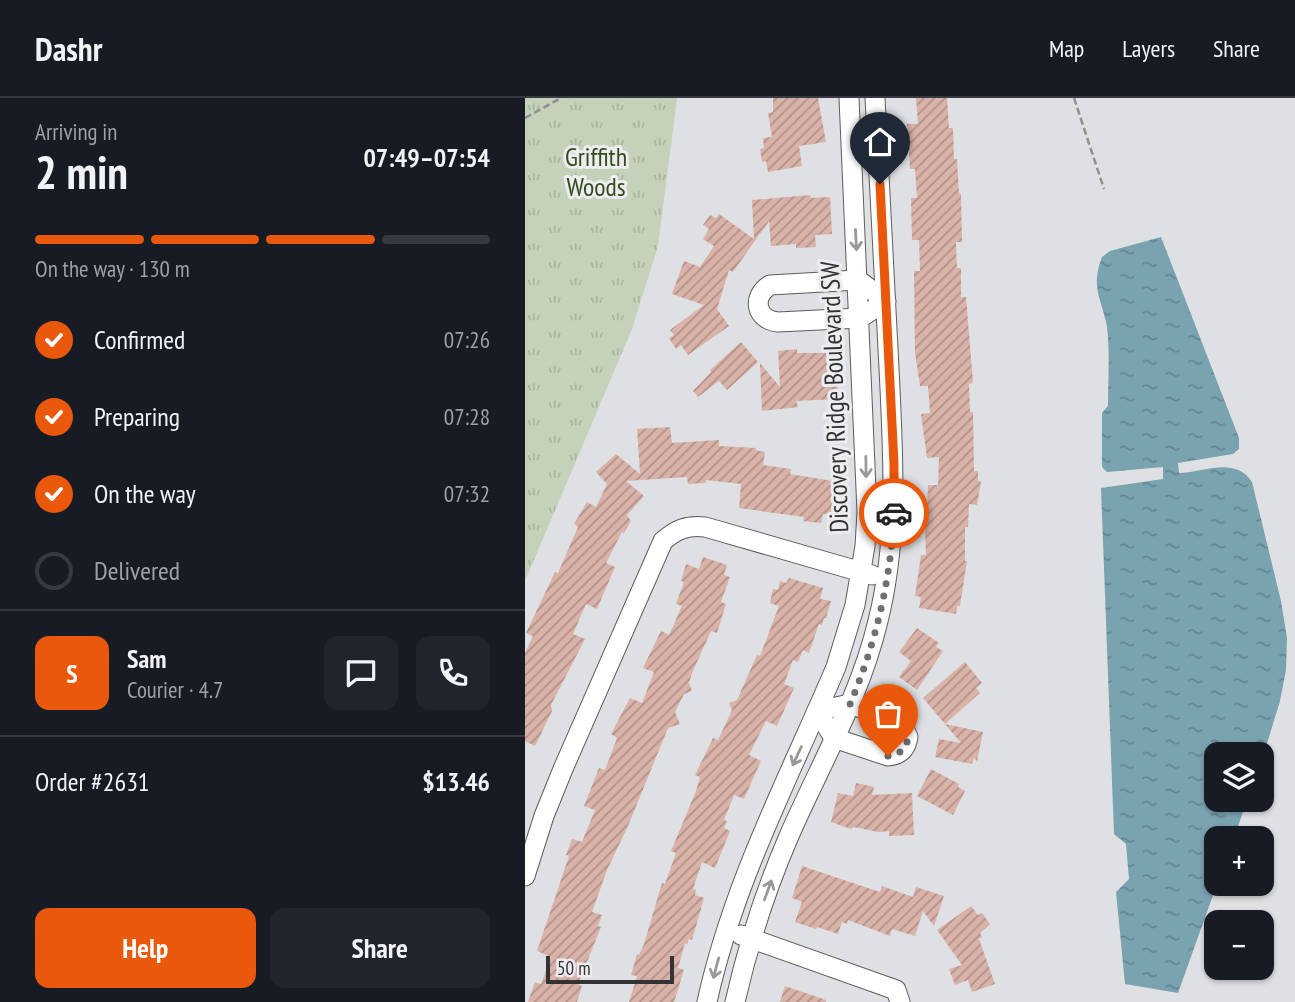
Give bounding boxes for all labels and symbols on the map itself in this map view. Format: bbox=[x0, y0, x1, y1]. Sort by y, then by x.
pin bbox=[850, 112, 910, 184]
park label: Griffith Woods bbox=[565, 140, 627, 203]
one-way arrow bbox=[849, 228, 862, 251]
street label: Discovery Ridge Boulevard SW bbox=[813, 260, 855, 533]
one-way arrow bbox=[860, 455, 873, 478]
courier bbox=[859, 478, 929, 548]
pin bbox=[858, 684, 918, 756]
one-way arrow bbox=[790, 745, 803, 766]
one-way arrow bbox=[763, 879, 775, 901]
scale bar bbox=[546, 953, 674, 985]
one-way arrow bbox=[709, 956, 722, 979]

